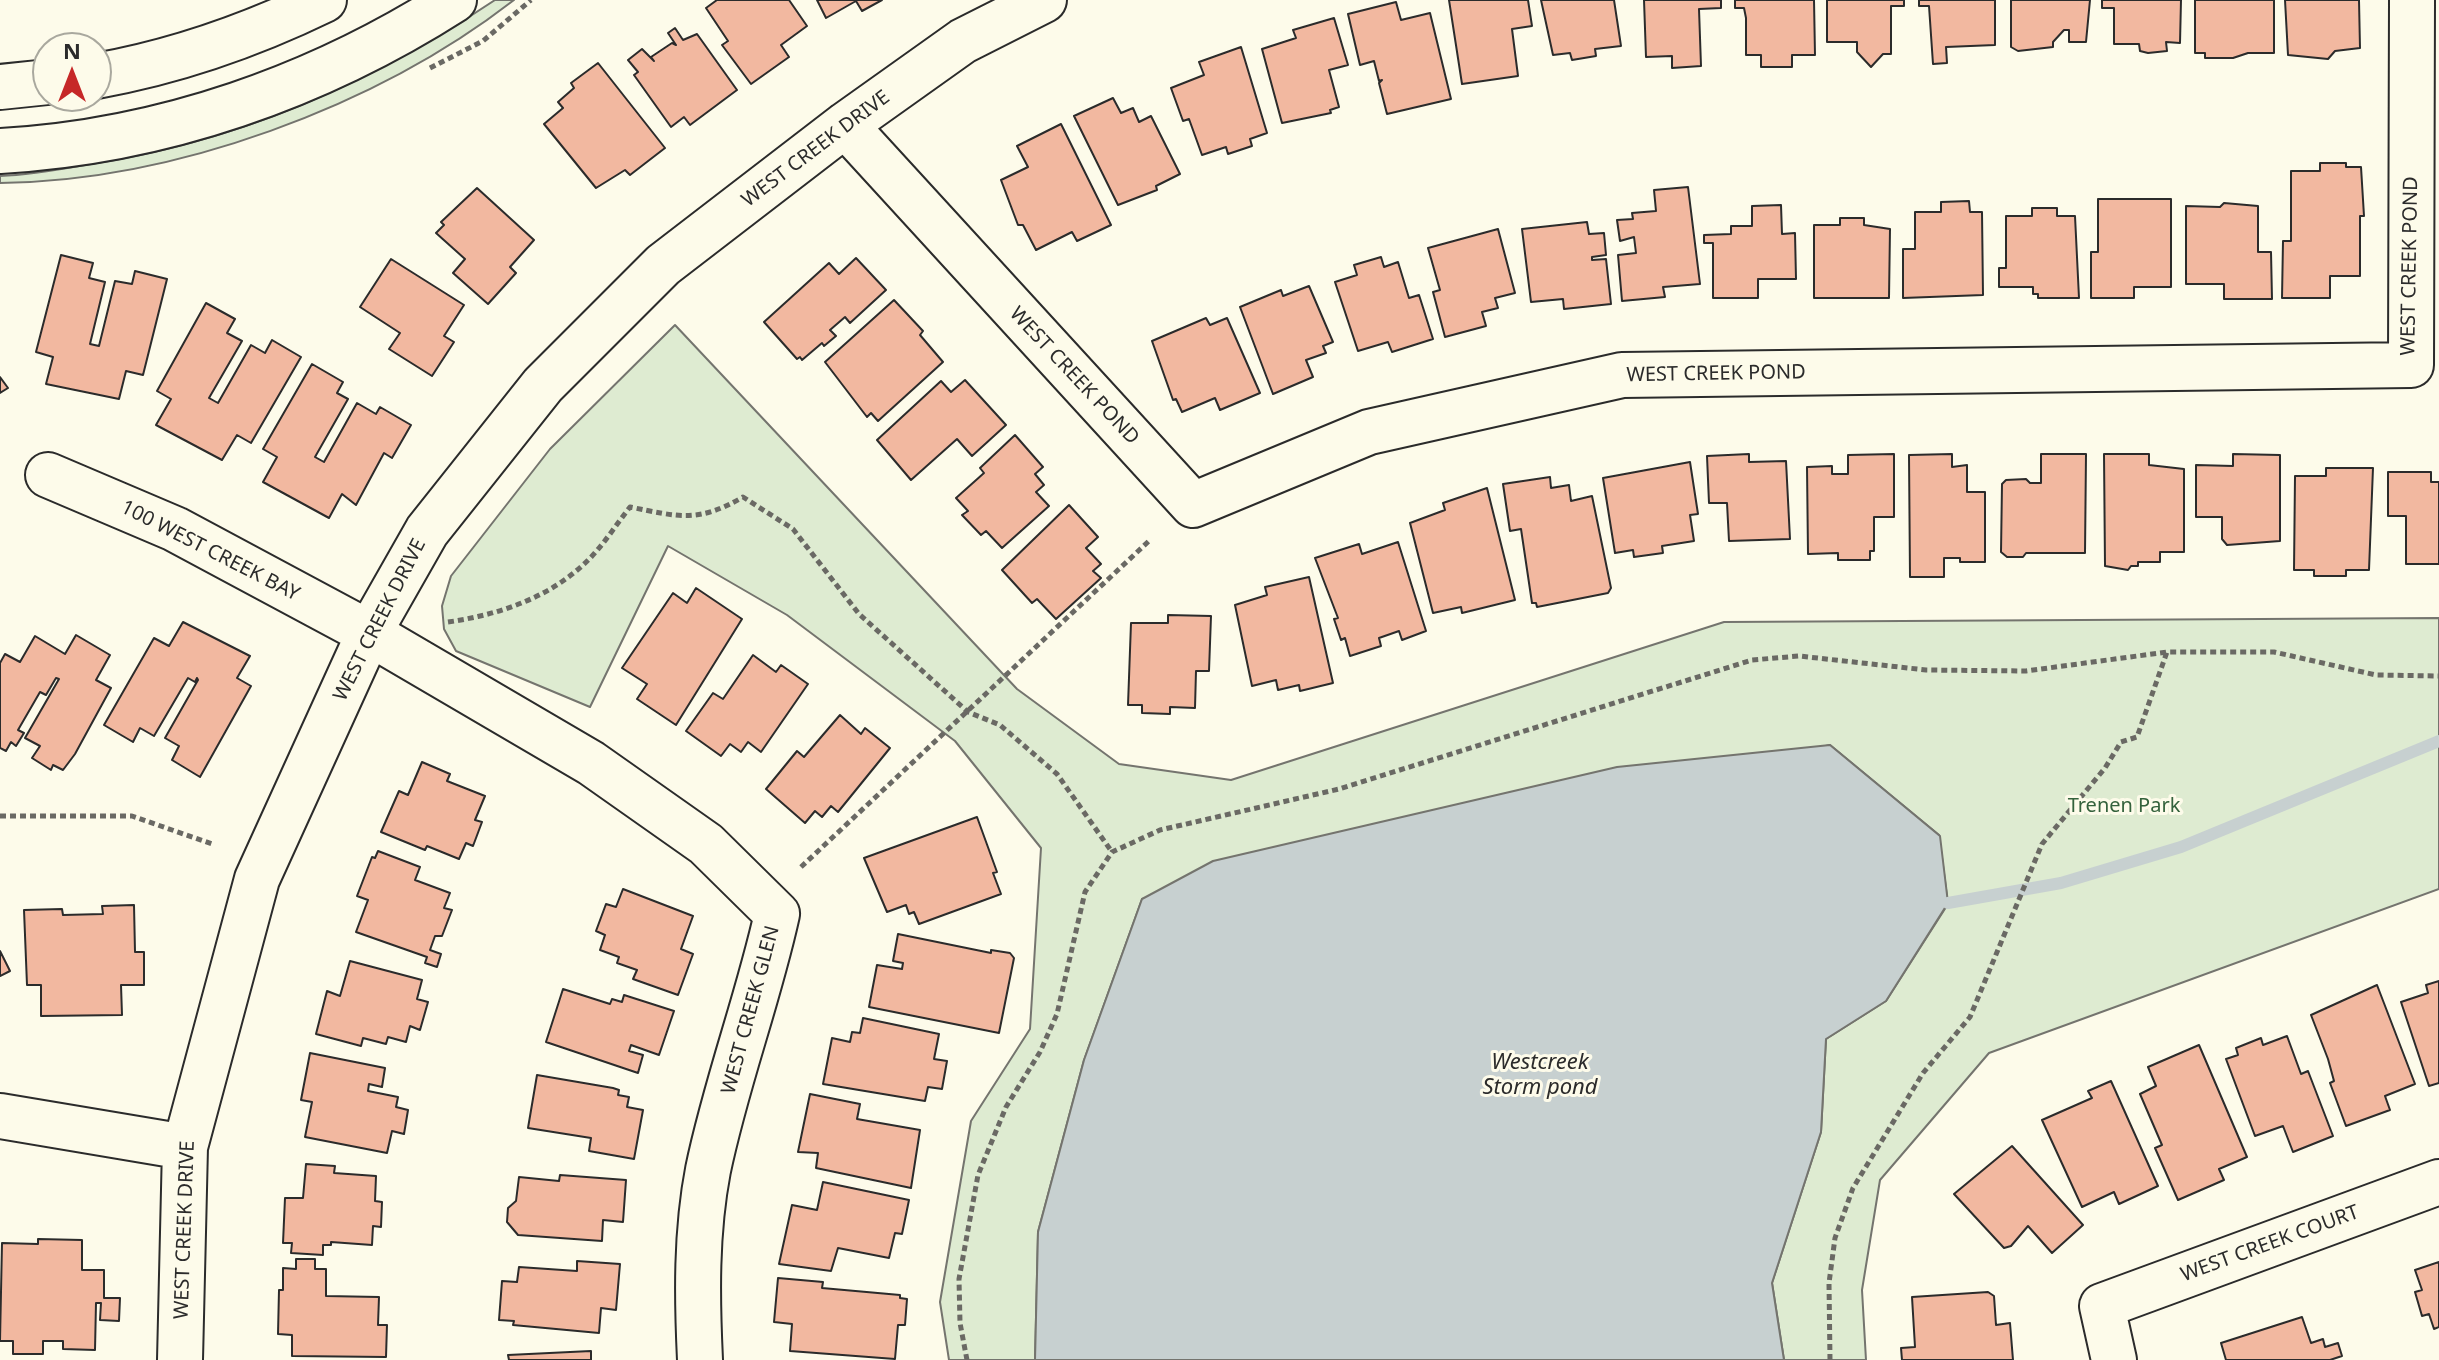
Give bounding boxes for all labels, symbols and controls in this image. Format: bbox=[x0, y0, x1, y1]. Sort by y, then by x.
north arrow bbox=[32, 32, 112, 112]
text: N bbox=[63, 35, 81, 65]
street label: WEST CREEK DRIVE bbox=[737, 86, 895, 212]
street label: WEST CREEK POND bbox=[2396, 176, 2424, 356]
street label: WEST CREEK POND bbox=[1004, 302, 1144, 450]
street label: WEST CREEK POND bbox=[1626, 360, 1806, 388]
street label: 100 WEST CREEK BAY bbox=[117, 496, 303, 606]
street label: WEST CREEK DRIVE bbox=[329, 535, 431, 705]
park label: Trenen Park bbox=[2068, 794, 2180, 818]
street label: WEST CREEK GLEN bbox=[717, 923, 785, 1097]
water label: Westcreek Storm pond bbox=[1482, 1050, 1598, 1102]
street label: WEST CREEK DRIVE bbox=[170, 1140, 200, 1320]
street label: WEST CREEK COURT bbox=[2178, 1201, 2362, 1287]

